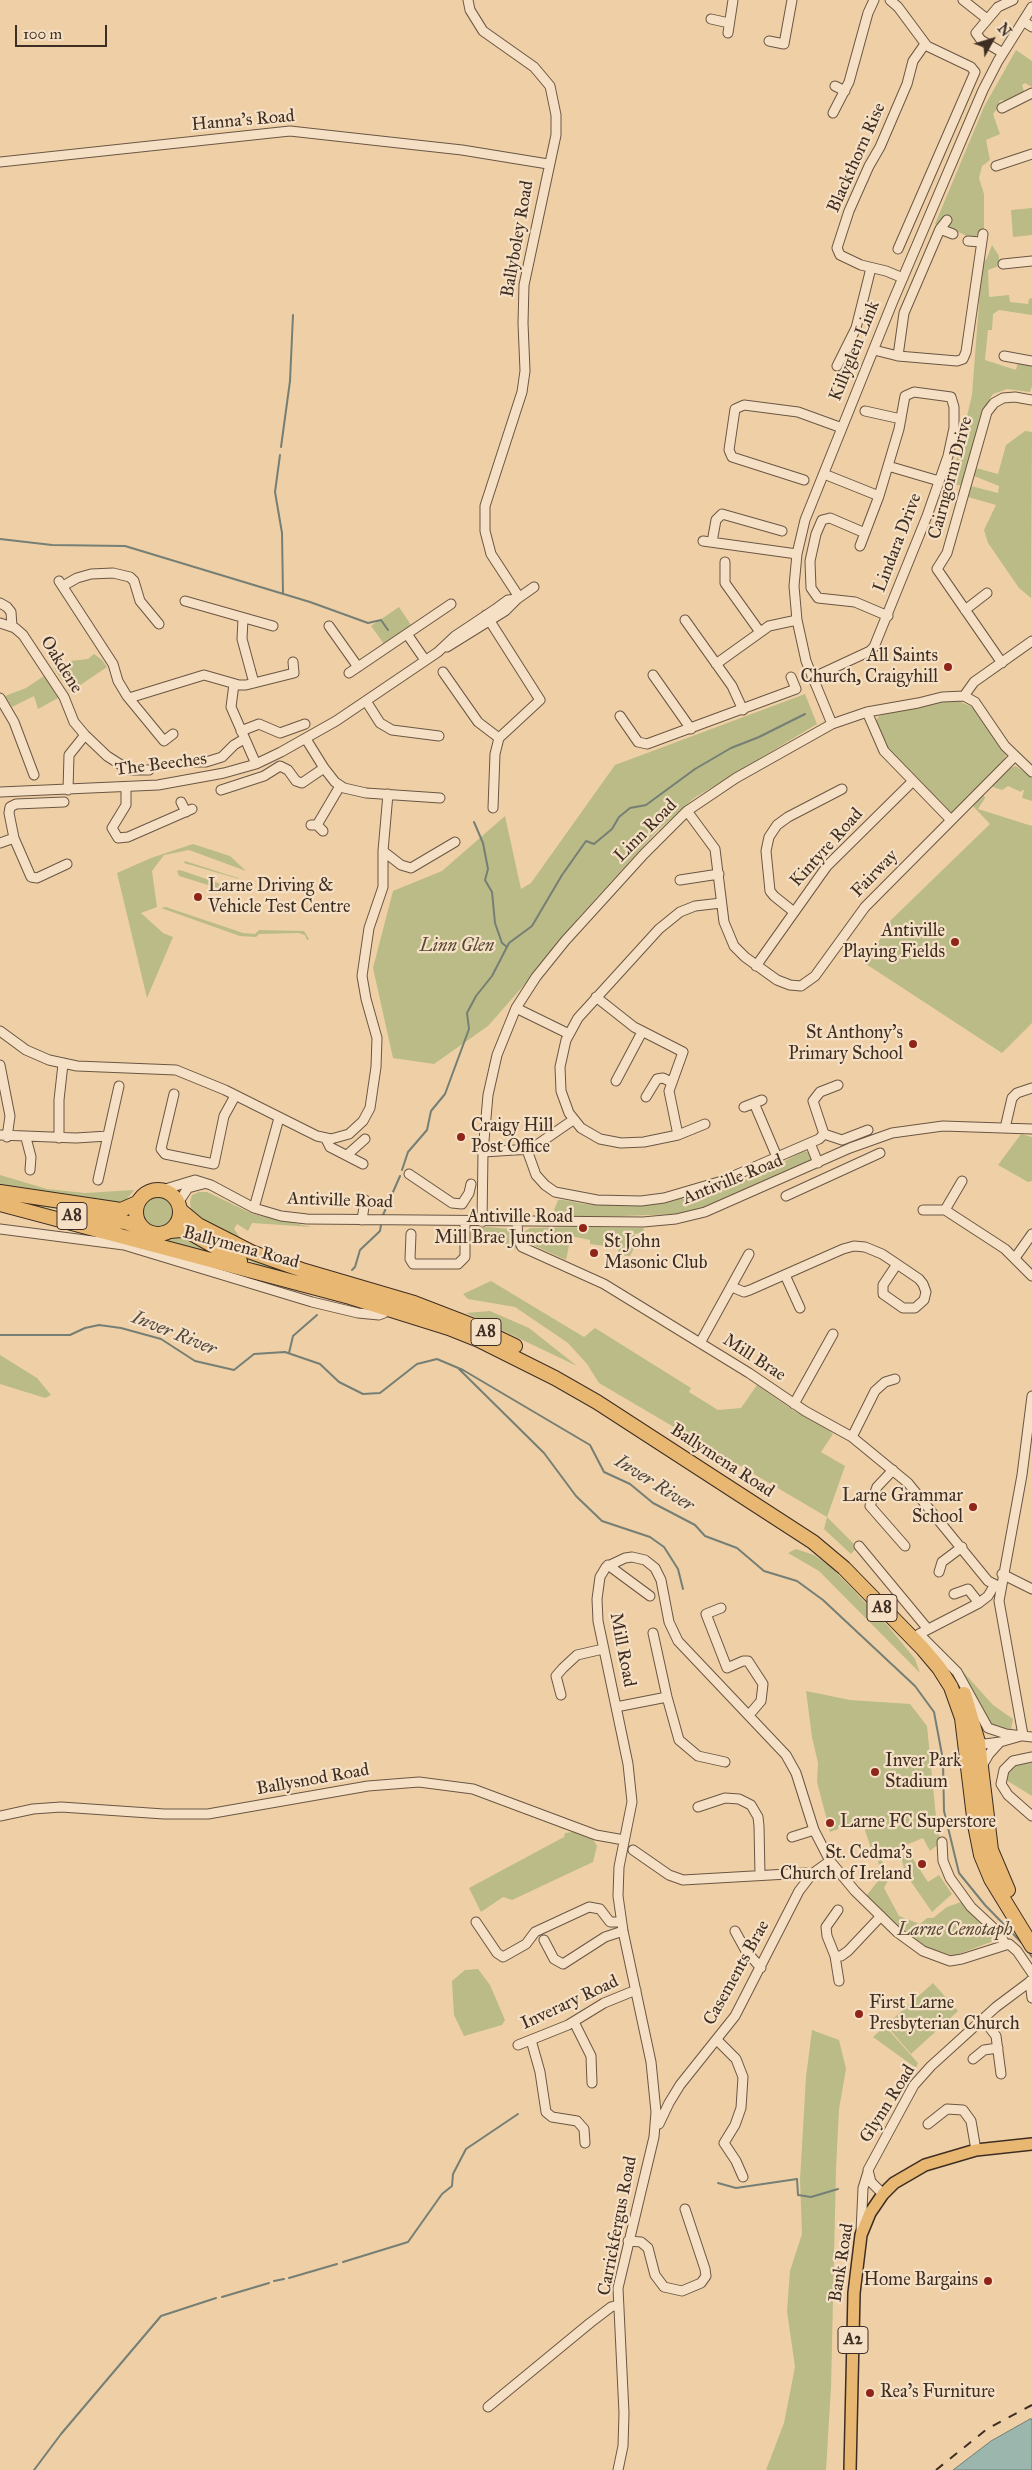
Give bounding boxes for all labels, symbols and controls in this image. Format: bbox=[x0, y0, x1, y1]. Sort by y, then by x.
scale bar bbox=[18, 15, 110, 47]
north arrow bbox=[967, 15, 1017, 65]
text: N bbox=[994, 20, 1014, 40]
text: 100 m bbox=[23, 25, 62, 43]
street label: Blackthorn Rise bbox=[823, 100, 891, 216]
street label: Hanna's Road bbox=[191, 106, 295, 136]
street label: Ballyboley Road bbox=[497, 179, 539, 299]
street label: Killyglen Link bbox=[825, 298, 885, 404]
street label: Cairngorm Drive bbox=[924, 414, 978, 542]
street label: Lindara Drive bbox=[869, 490, 927, 596]
street label: Oakdene bbox=[35, 632, 87, 698]
place label: All Saints Church, Craigyhill bbox=[800, 646, 938, 689]
marker: All Saints Church, Craigyhill bbox=[942, 661, 954, 673]
street label: The Beeches bbox=[114, 749, 208, 781]
street label: Linn Road bbox=[610, 795, 682, 867]
street label: Kintyre Road bbox=[786, 804, 868, 892]
street label: Fairway bbox=[847, 846, 903, 902]
place label: Larne Driving & Vehicle Test Centre bbox=[208, 876, 350, 919]
marker: Larne Driving & Vehicle Test Centre bbox=[192, 891, 204, 903]
place label: Antiville Playing Fields bbox=[843, 921, 945, 964]
park label: Linn Glen bbox=[420, 936, 494, 958]
marker: Antiville Playing Fields bbox=[949, 936, 961, 948]
place label: St Anthony's Primary School bbox=[788, 1023, 903, 1066]
marker: St Anthony's Primary School bbox=[907, 1038, 919, 1050]
place label: Craigy Hill Post Office bbox=[471, 1116, 554, 1158]
marker: Craigy Hill Post Office bbox=[455, 1131, 467, 1143]
street label: Antiville Road bbox=[680, 1150, 786, 1210]
street label: Antiville Road bbox=[287, 1188, 393, 1214]
road number: A8 bbox=[57, 1202, 87, 1230]
place label: Antiville Road Mill Brae Junction bbox=[434, 1207, 573, 1250]
street label: Ballymena Road bbox=[180, 1222, 302, 1274]
marker: Antiville Road Mill Brae Junction bbox=[577, 1222, 589, 1234]
place label: St John Masonic Club bbox=[604, 1232, 707, 1274]
marker: St John Masonic Club bbox=[588, 1247, 600, 1259]
water label: Inver River bbox=[128, 1307, 220, 1361]
road number: A8 bbox=[471, 1318, 501, 1345]
street label: Mill Brae bbox=[718, 1330, 790, 1386]
street label: Ballymena Road bbox=[666, 1419, 778, 1503]
water label: Inver River bbox=[610, 1451, 698, 1517]
place label: Larne Grammar School bbox=[842, 1486, 963, 1528]
marker: Larne Grammar School bbox=[967, 1501, 979, 1513]
road number: A8 bbox=[867, 1595, 897, 1622]
street label: Mill Road bbox=[604, 1611, 640, 1689]
place label: Inver Park Stadium bbox=[885, 1751, 961, 1794]
street label: Ballysnod Road bbox=[255, 1759, 371, 1801]
marker: Inver Park Stadium bbox=[869, 1766, 881, 1778]
place label: Larne FC Superstore bbox=[840, 1812, 996, 1834]
marker: Larne FC Superstore bbox=[824, 1817, 836, 1829]
place label: St. Cedma's Church of Ireland bbox=[780, 1843, 912, 1886]
marker: St. Cedma's Church of Ireland bbox=[916, 1858, 928, 1870]
street label: Casements Brae bbox=[699, 1917, 775, 2029]
park label: Larne Cenotaph bbox=[897, 1920, 1013, 1942]
street label: Inverary Road bbox=[518, 1971, 622, 2035]
place label: First Larne Presbyterian Church bbox=[869, 1993, 1020, 2036]
marker: First Larne Presbyterian Church bbox=[853, 2008, 865, 2020]
street label: Glynn Road bbox=[856, 2061, 920, 2147]
street label: Carrickfergus Road bbox=[594, 2155, 642, 2297]
street label: Bank Road bbox=[825, 2222, 859, 2304]
place label: Home Bargains bbox=[864, 2270, 978, 2292]
marker: Home Bargains bbox=[982, 2275, 994, 2287]
road number: A2 bbox=[838, 2326, 868, 2354]
place label: Rea's Furniture bbox=[880, 2382, 995, 2404]
marker: Rea's Furniture bbox=[864, 2387, 876, 2399]

